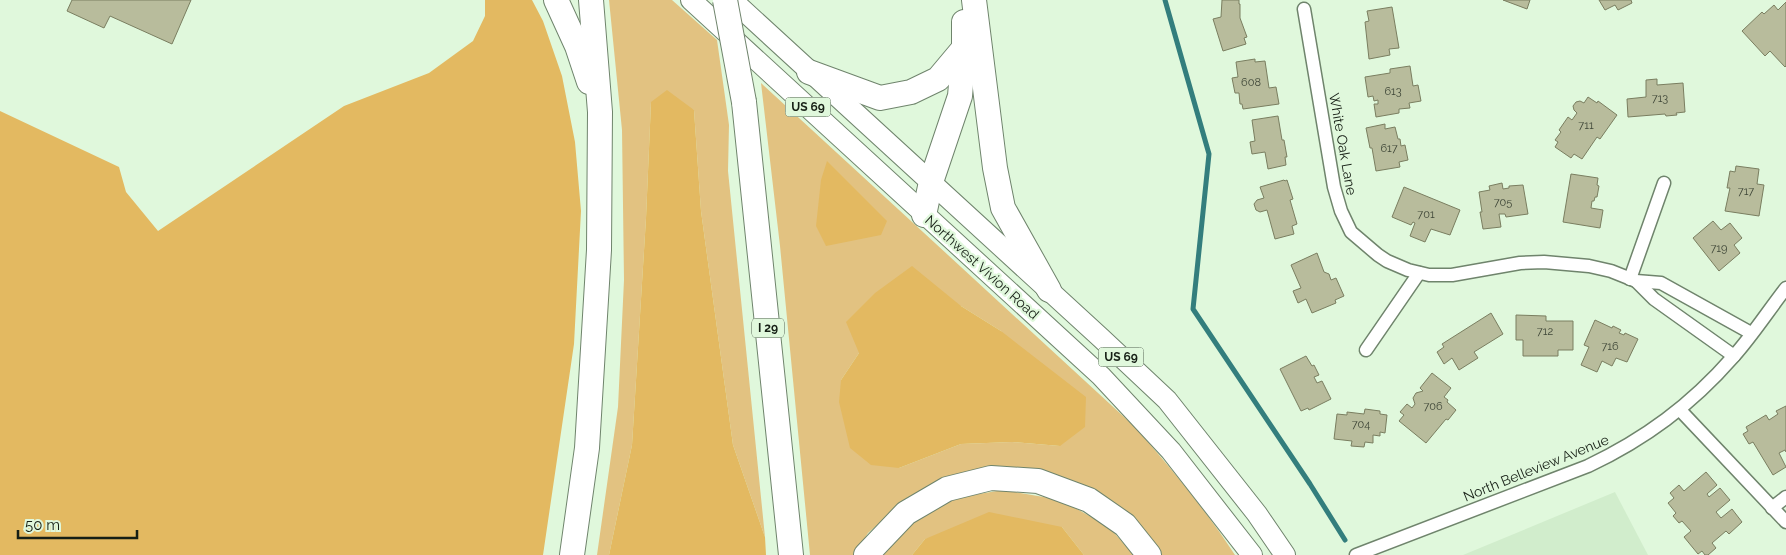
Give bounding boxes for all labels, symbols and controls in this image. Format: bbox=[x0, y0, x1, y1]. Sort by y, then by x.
house number: 608 bbox=[1241, 76, 1261, 89]
house number: 613 bbox=[1384, 85, 1402, 98]
street label: White Oak Lane bbox=[1326, 92, 1360, 196]
house number: 713 bbox=[1652, 92, 1668, 105]
road number: US 69 bbox=[786, 98, 830, 116]
house number: 711 bbox=[1578, 119, 1594, 132]
house number: 617 bbox=[1380, 142, 1398, 155]
house number: 717 bbox=[1738, 185, 1754, 198]
house number: 705 bbox=[1494, 196, 1512, 209]
house number: 701 bbox=[1417, 208, 1435, 221]
street label: Northwest Vivion Road bbox=[922, 212, 1042, 322]
house number: 719 bbox=[1710, 242, 1728, 255]
road number: I 29 bbox=[752, 318, 784, 338]
house number: 712 bbox=[1537, 325, 1553, 338]
house number: 716 bbox=[1601, 340, 1619, 353]
road number: US 69 bbox=[1098, 348, 1144, 367]
house number: 706 bbox=[1423, 400, 1443, 413]
house number: 704 bbox=[1352, 418, 1370, 431]
street label: North Belleview Avenue bbox=[1461, 431, 1611, 505]
scale bar bbox=[18, 508, 136, 540]
text: 50 m bbox=[25, 516, 60, 534]

